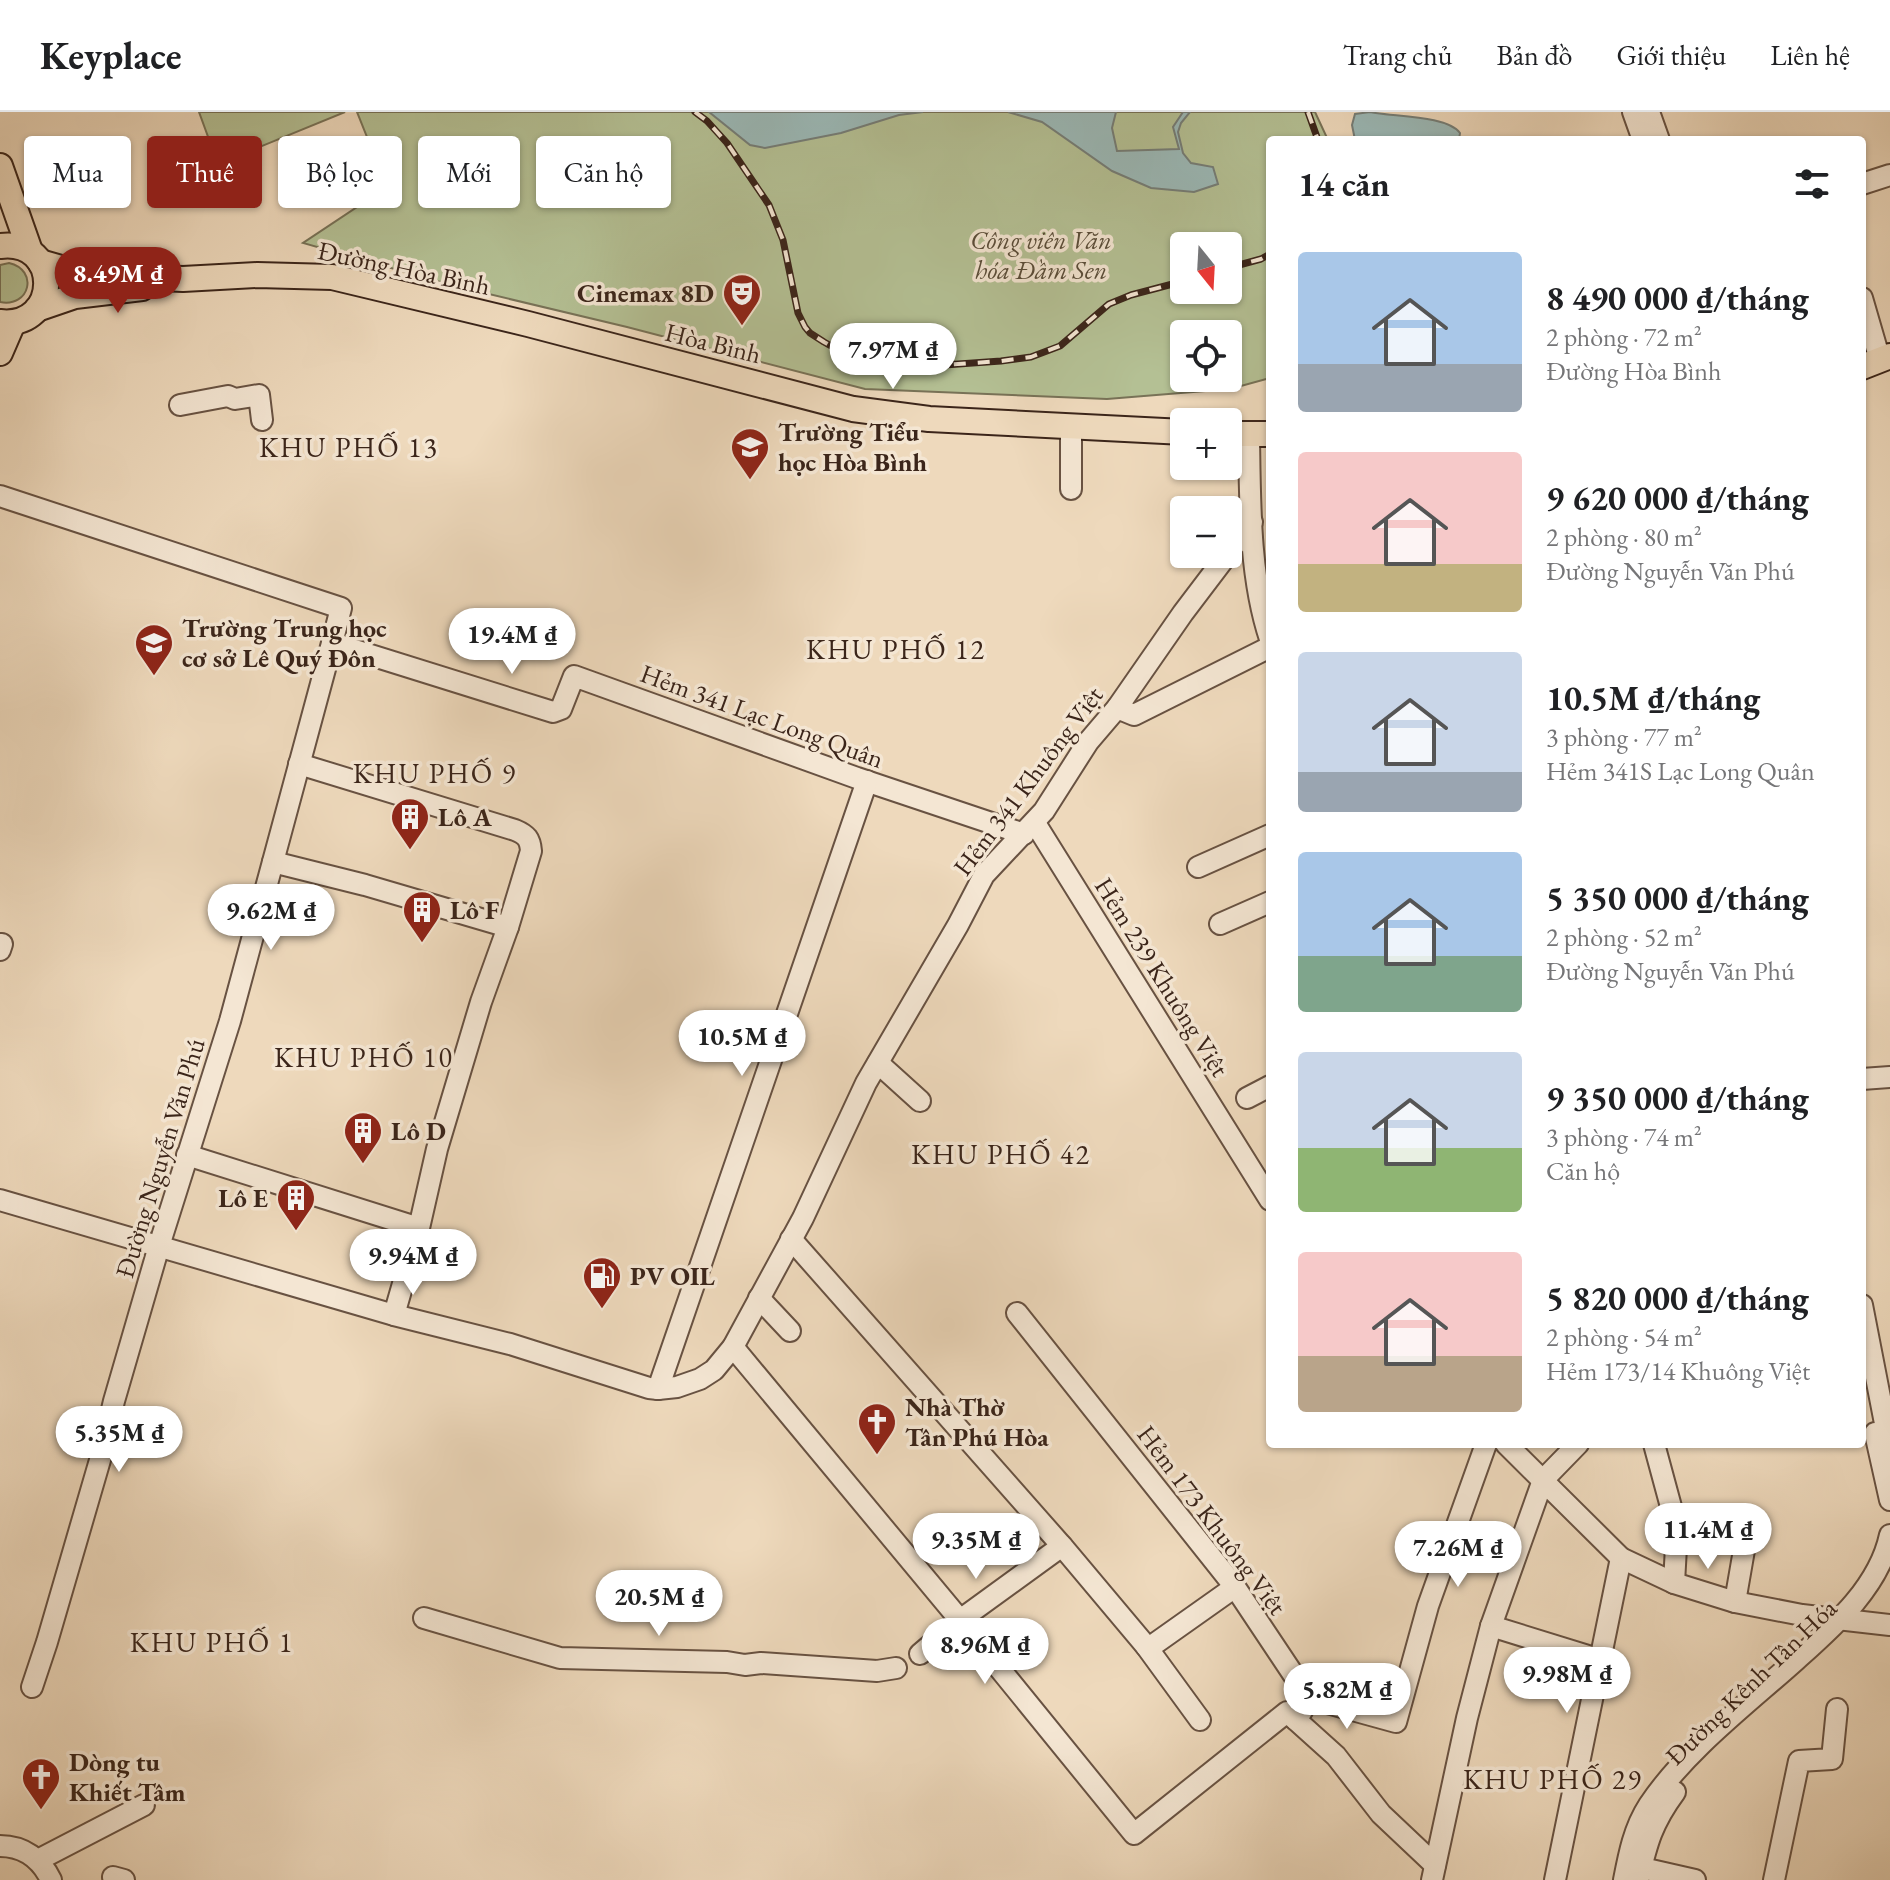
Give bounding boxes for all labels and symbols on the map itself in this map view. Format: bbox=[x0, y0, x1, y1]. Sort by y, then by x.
park label: Công viên Văn hóa Đầm Sen bbox=[970, 223, 1112, 287]
north arrow bbox=[1170, 232, 1242, 304]
street label: Đường Hòa Bình bbox=[315, 233, 493, 303]
pin: 8.49M ₫ bbox=[44, 247, 192, 315]
theatre icon: Cinemax 8D bbox=[721, 272, 763, 327]
place label: Cinemax 8D bbox=[577, 276, 714, 310]
street label: Hòa Bình bbox=[661, 315, 765, 371]
pin: 7.97M ₫ bbox=[819, 323, 967, 391]
place label: Trường Tiểu học Hòa Bình bbox=[778, 415, 927, 479]
school or university icon: Trường Tiểu học Hòa Bình bbox=[729, 426, 771, 481]
district label: KHU PHỐ 13 bbox=[259, 429, 439, 465]
pin: 19.4M ₫ bbox=[438, 608, 586, 676]
place label: Trường Trung học cơ sở Lê Quý Đôn bbox=[182, 611, 387, 675]
school or university icon: Trường Trung học cơ sở Lê Quý Đôn bbox=[133, 622, 175, 677]
district label: KHU PHỐ 12 bbox=[806, 631, 986, 667]
street label: Hẻm 341 Lạc Long Quân bbox=[636, 656, 889, 776]
street label: Hẻm 341 Khuông Việt bbox=[946, 679, 1110, 883]
district label: KHU PHỐ 9 bbox=[353, 755, 517, 791]
building icon: Lô A bbox=[389, 796, 431, 851]
place label: Lô A bbox=[438, 800, 492, 834]
street label: Hẻm 239 Khuông Việt bbox=[1087, 871, 1237, 1083]
pin: 9.62M ₫ bbox=[197, 884, 345, 952]
building icon: Lô F bbox=[401, 889, 443, 944]
place label: Lô F bbox=[450, 893, 499, 927]
pin: 10.5M ₫ bbox=[668, 1010, 816, 1078]
street label: Đường Nguyễn Văn Phú bbox=[107, 1034, 213, 1282]
district label: KHU PHỐ 10 bbox=[274, 1039, 454, 1075]
building icon: Lô D bbox=[342, 1110, 384, 1165]
place label: Lô D bbox=[391, 1114, 446, 1148]
district label: KHU PHỐ 42 bbox=[911, 1136, 1091, 1172]
building icon: Lô E bbox=[275, 1177, 317, 1232]
place label: Lô E bbox=[218, 1181, 268, 1215]
pin: 9.94M ₫ bbox=[339, 1229, 487, 1297]
fuel station icon: PV OIL bbox=[581, 1255, 623, 1310]
place label: PV OIL bbox=[630, 1259, 716, 1293]
place label: Nhà Thờ Tân Phú Hòa bbox=[905, 1390, 1049, 1454]
church icon: Nhà Thờ Tân Phú Hòa bbox=[856, 1401, 898, 1456]
pin: 5.35M ₫ bbox=[45, 1406, 193, 1474]
street label: Hẻm 173 Khuông Việt bbox=[1130, 1418, 1294, 1622]
pin: 11.4M ₫ bbox=[1634, 1503, 1782, 1571]
pin: 9.35M ₫ bbox=[902, 1513, 1050, 1581]
pin: 7.26M ₫ bbox=[1384, 1521, 1532, 1589]
pin: 20.5M ₫ bbox=[585, 1570, 733, 1638]
street label: Đường Kênh Tân Hóa bbox=[1658, 1591, 1844, 1773]
pin: 8.96M ₫ bbox=[911, 1618, 1059, 1686]
district label: KHU PHỐ 1 bbox=[130, 1624, 294, 1660]
pin: 9.98M ₫ bbox=[1493, 1647, 1641, 1715]
pin: 5.82M ₫ bbox=[1273, 1663, 1421, 1731]
place label: Dòng tu Khiết Tâm bbox=[69, 1745, 186, 1809]
church icon: Dòng tu Khiết Tâm bbox=[20, 1756, 62, 1811]
district label: KHU PHỐ 29 bbox=[1463, 1761, 1643, 1797]

